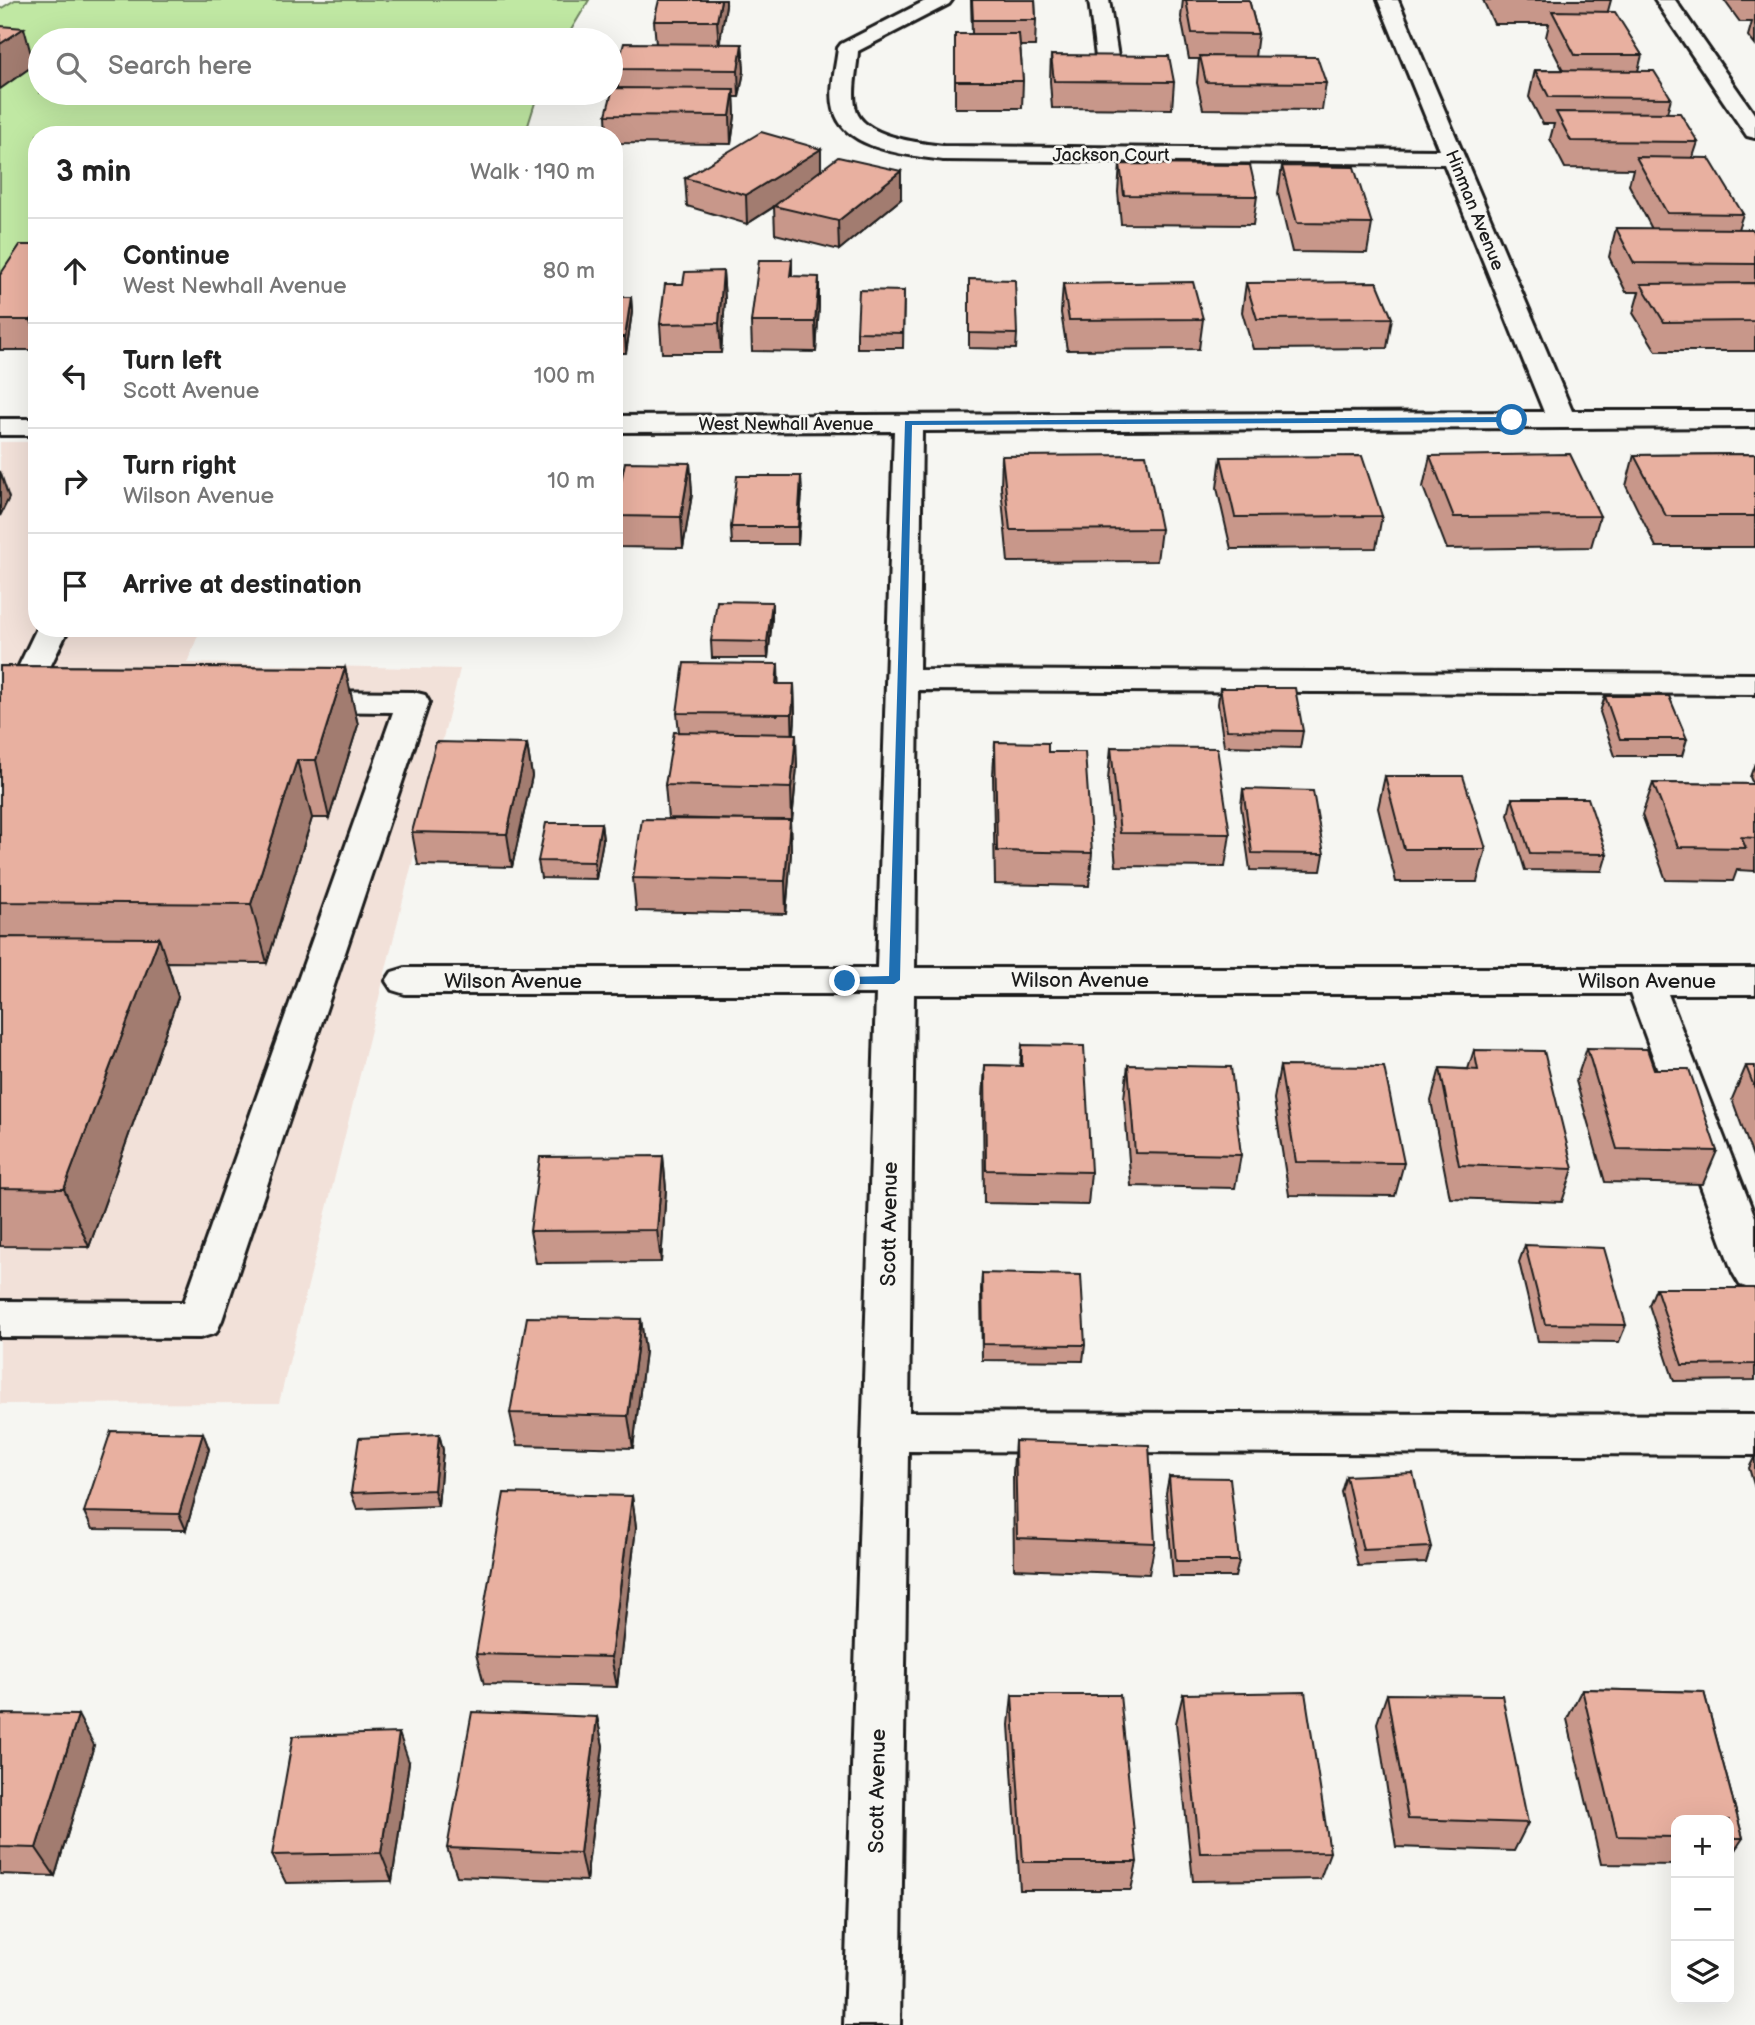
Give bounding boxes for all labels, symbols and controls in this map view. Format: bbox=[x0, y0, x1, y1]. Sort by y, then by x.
search box bbox=[28, 28, 623, 105]
icon: search bbox=[52, 48, 90, 86]
text: Search here bbox=[108, 51, 252, 82]
street label: Jackson Court bbox=[1053, 145, 1170, 166]
street label: Hinman Avenue bbox=[1441, 147, 1508, 274]
text: 3 min bbox=[56, 154, 131, 190]
text: Walk · 190 m bbox=[470, 158, 595, 186]
text: Continue bbox=[123, 241, 230, 272]
icon: ahead bbox=[56, 252, 94, 290]
text: 80 m bbox=[543, 257, 595, 285]
text: West Newhall Avenue bbox=[123, 272, 347, 300]
text: Turn left bbox=[123, 346, 222, 377]
icon: left bbox=[56, 357, 94, 395]
text: 100 m bbox=[534, 362, 595, 390]
text: Scott Avenue bbox=[123, 377, 259, 405]
route start bbox=[1496, 404, 1527, 435]
street label: West Newhall Avenue bbox=[698, 414, 874, 435]
text: Turn right bbox=[123, 451, 236, 482]
icon: right bbox=[56, 462, 94, 500]
text: 10 m bbox=[547, 467, 595, 495]
text: Wilson Avenue bbox=[123, 482, 274, 510]
icon: arrive bbox=[56, 567, 94, 605]
text: Arrive at destination bbox=[123, 570, 362, 601]
route end bbox=[829, 965, 860, 996]
street label: Wilson Avenue bbox=[1011, 968, 1149, 993]
street label: Wilson Avenue bbox=[444, 969, 582, 994]
street label: Wilson Avenue bbox=[1578, 969, 1716, 994]
street label: Scott Avenue bbox=[876, 1162, 903, 1287]
street label: Scott Avenue bbox=[864, 1729, 891, 1854]
map controls bbox=[1671, 1815, 1734, 2004]
button: + bbox=[1671, 1815, 1734, 1878]
button: − bbox=[1671, 1878, 1734, 1941]
button: layers bbox=[1671, 1941, 1734, 2004]

